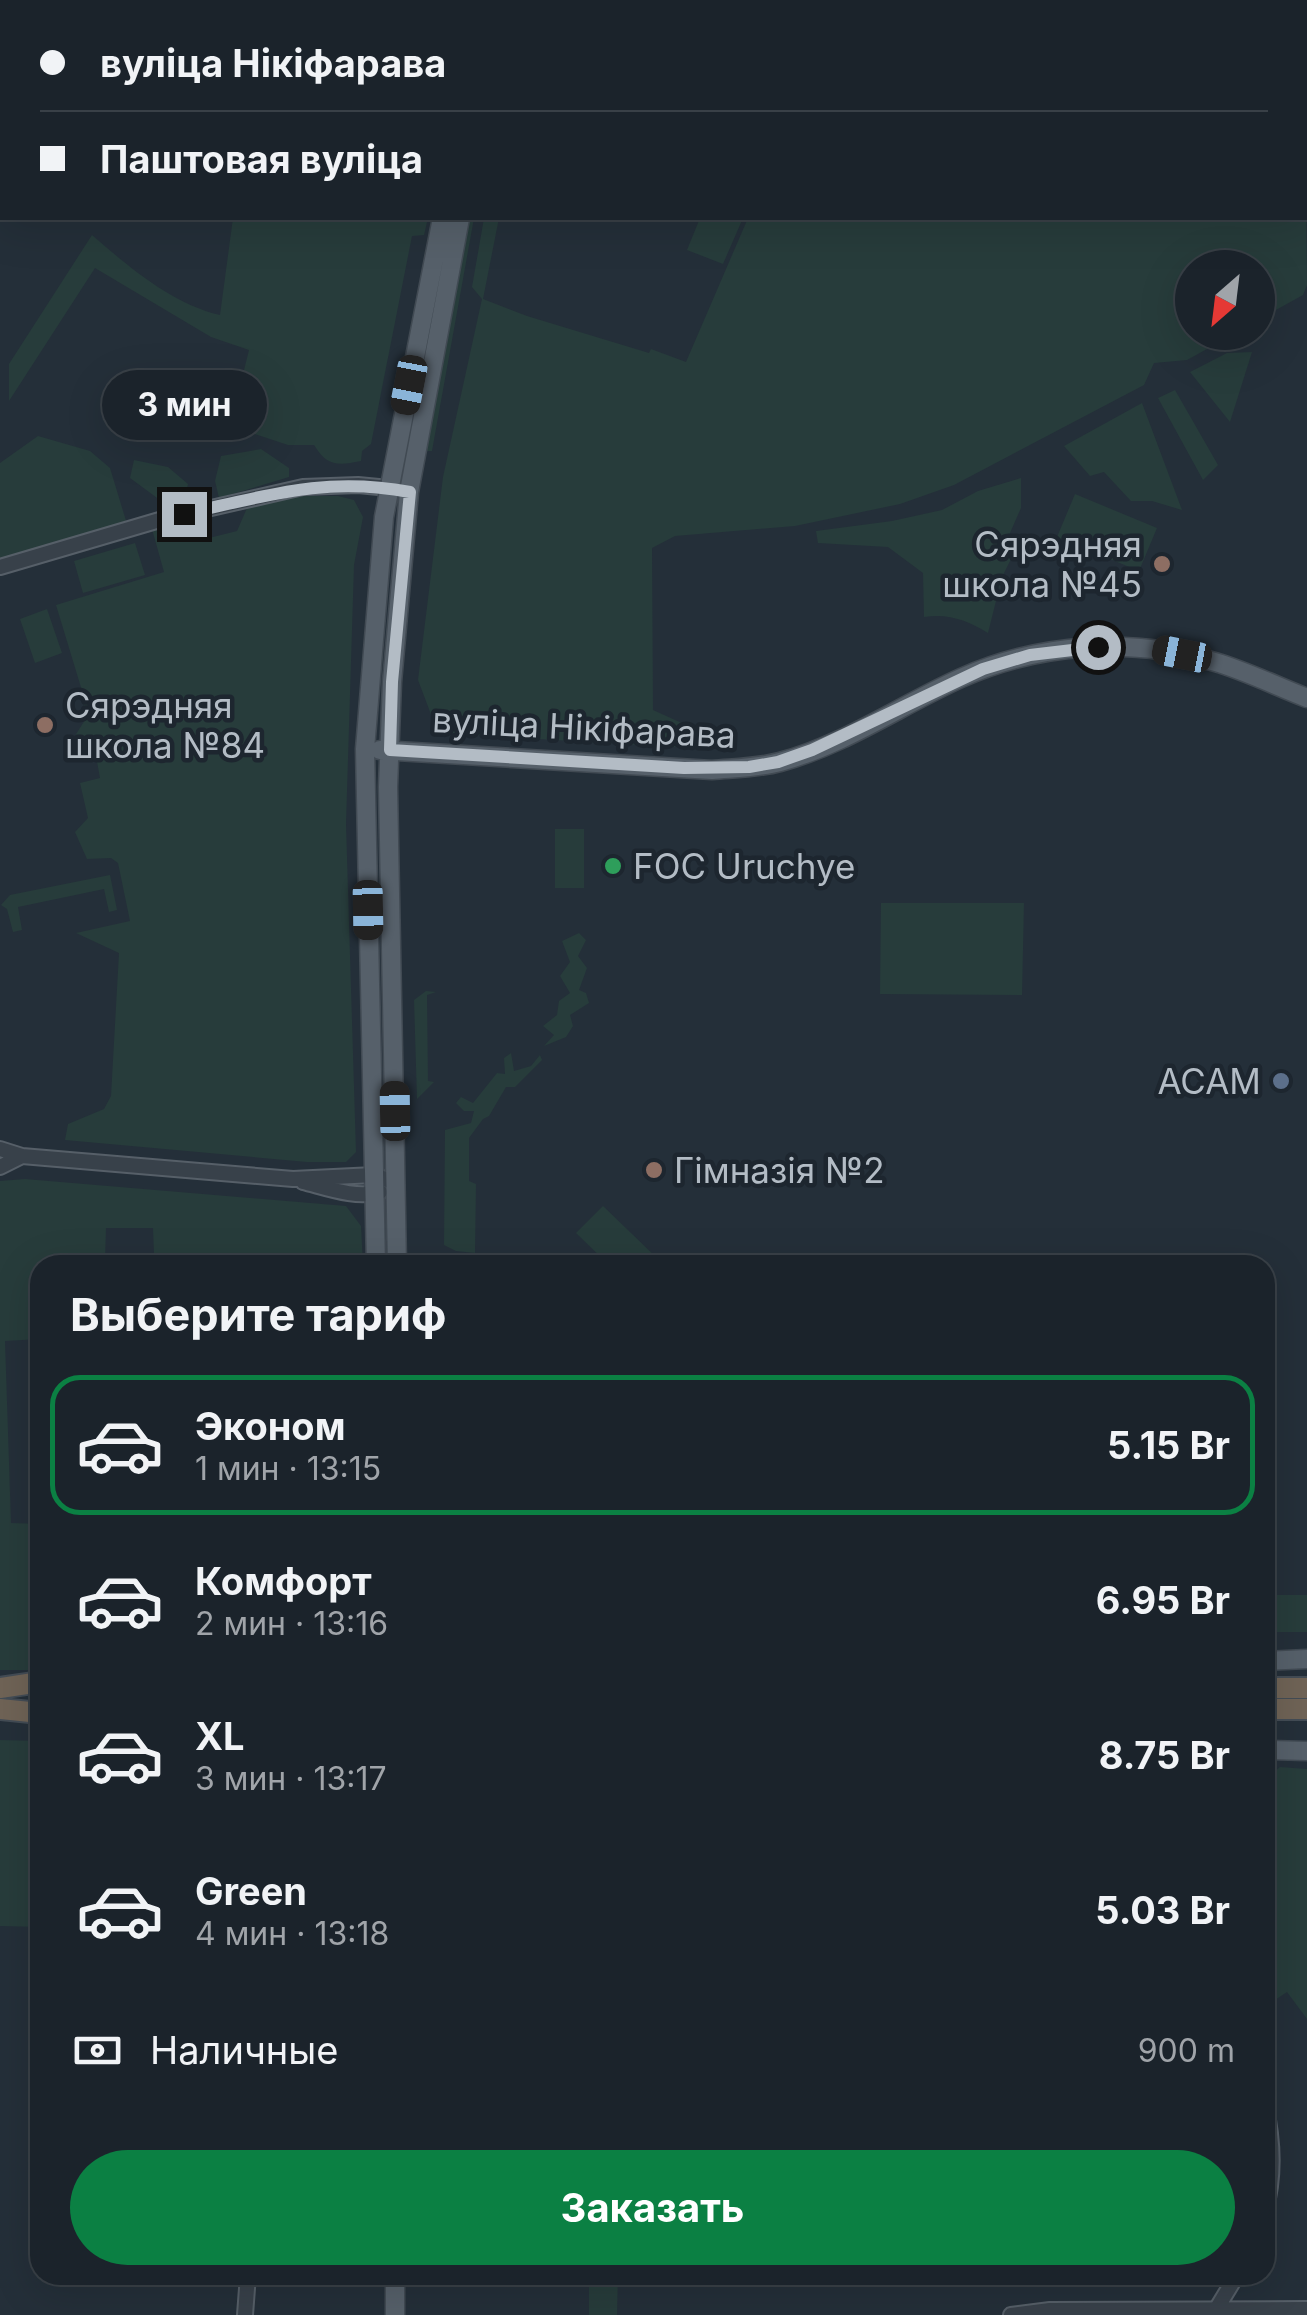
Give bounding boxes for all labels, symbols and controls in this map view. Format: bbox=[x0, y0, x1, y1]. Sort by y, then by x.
text: вуліца Нікіфарава bbox=[100, 40, 446, 86]
text: Паштовая вуліца bbox=[100, 136, 423, 182]
north arrow bbox=[1175, 250, 1275, 350]
map controls bbox=[1175, 250, 1275, 350]
car bbox=[389, 353, 429, 417]
callout: 3 мин bbox=[101, 369, 266, 439]
text: 3 мин bbox=[137, 385, 232, 424]
route end bbox=[162, 492, 207, 537]
place label: Сярэдняя школа №45 bbox=[942, 523, 1142, 605]
marker: Сярэдняя школа №45 bbox=[1151, 553, 1173, 575]
route start bbox=[1076, 625, 1121, 670]
car bbox=[1150, 634, 1214, 674]
place label: Сярэдняя школа №84 bbox=[65, 684, 265, 766]
street label: вуліца Нікіфарава bbox=[431, 698, 737, 756]
marker: Сярэдняя школа №84 bbox=[34, 714, 56, 736]
place label: FOC Uruchye bbox=[633, 845, 855, 887]
marker: FOC Uruchye bbox=[602, 855, 624, 877]
car bbox=[352, 880, 384, 940]
place label: АСАМ bbox=[1157, 1060, 1261, 1102]
marker: АСАМ bbox=[1270, 1070, 1292, 1092]
car bbox=[379, 1081, 411, 1141]
place label: Гімназія №2 bbox=[674, 1149, 885, 1191]
marker: Гімназія №2 bbox=[643, 1159, 665, 1181]
text: Выберите тариф bbox=[70, 1287, 446, 1342]
icon: car bbox=[75, 1400, 165, 1490]
text: Эконом bbox=[195, 1403, 346, 1449]
text: 5.15 Br bbox=[1107, 1422, 1230, 1468]
text: 1 мин · 13:15 bbox=[195, 1449, 381, 1488]
icon: car bbox=[75, 1555, 165, 1645]
text: Комфорт bbox=[195, 1558, 372, 1604]
text: 6.95 Br bbox=[1096, 1577, 1230, 1623]
text: 2 мин · 13:16 bbox=[195, 1604, 388, 1643]
icon: car bbox=[75, 1710, 165, 1800]
text: XL bbox=[195, 1713, 245, 1759]
text: 8.75 Br bbox=[1099, 1732, 1230, 1778]
text: 3 мин · 13:17 bbox=[195, 1759, 387, 1798]
icon: car bbox=[75, 1865, 165, 1955]
text: Green bbox=[195, 1868, 307, 1914]
text: 5.03 Br bbox=[1095, 1887, 1230, 1933]
text: 4 мин · 13:18 bbox=[195, 1914, 389, 1953]
icon: cash bbox=[70, 2023, 125, 2078]
text: Наличные bbox=[150, 2027, 338, 2073]
text: 900 m bbox=[1138, 2031, 1235, 2070]
button: Заказать bbox=[70, 2150, 1235, 2265]

